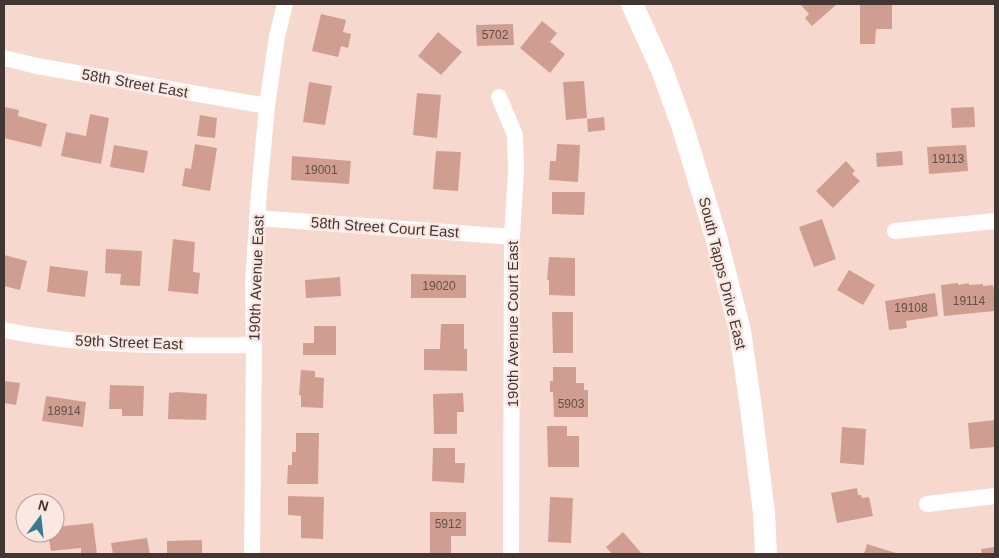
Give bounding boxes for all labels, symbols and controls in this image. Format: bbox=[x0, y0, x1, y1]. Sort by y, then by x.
house number: 5702 bbox=[482, 28, 509, 42]
street label: 58th Street East bbox=[81, 65, 190, 101]
house number: 19113 bbox=[932, 152, 965, 166]
house number: 19001 bbox=[304, 163, 338, 177]
street label: South Tapps Drive East bbox=[696, 195, 750, 352]
street label: 58th Street Court East bbox=[310, 213, 460, 241]
street label: 190th Avenue East bbox=[245, 214, 267, 341]
street label: 190th Avenue Court East bbox=[504, 240, 521, 407]
house number: 19020 bbox=[422, 279, 456, 293]
house number: 19114 bbox=[953, 294, 986, 308]
house number: 19108 bbox=[894, 301, 928, 315]
street label: 59th Street East bbox=[75, 332, 184, 352]
house number: 5903 bbox=[558, 397, 585, 411]
house number: 18914 bbox=[47, 404, 81, 418]
north arrow bbox=[15, 493, 65, 543]
text: N bbox=[36, 496, 50, 514]
house number: 5912 bbox=[435, 517, 462, 531]

